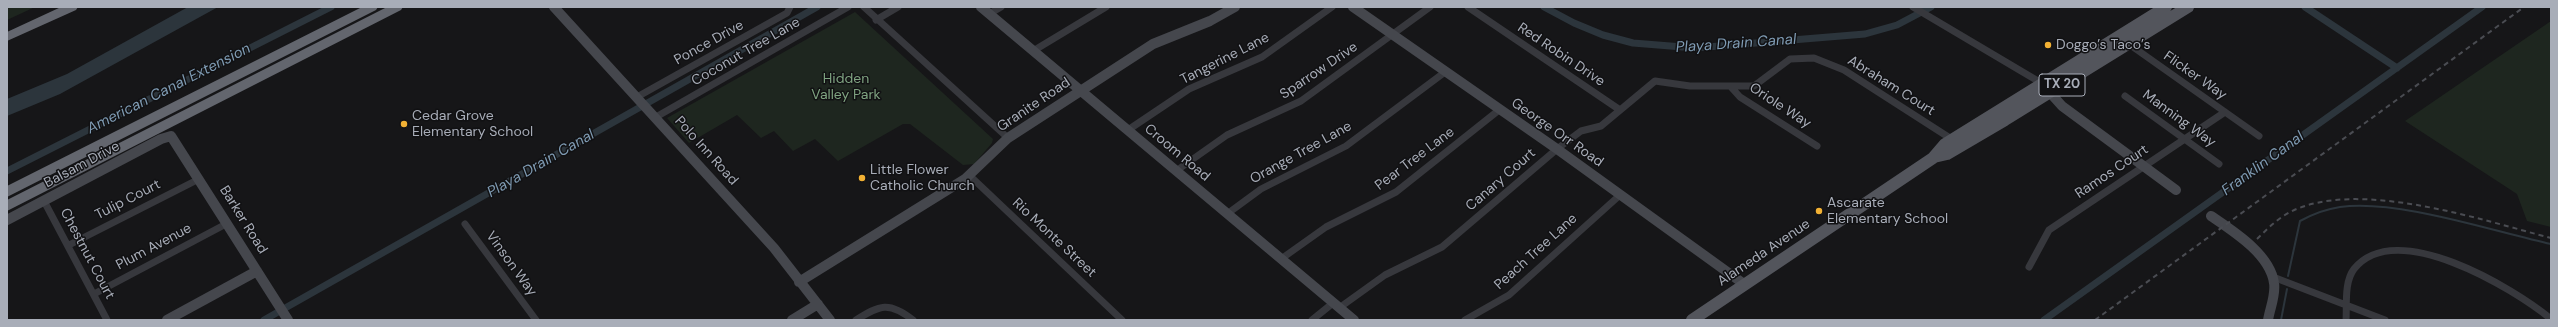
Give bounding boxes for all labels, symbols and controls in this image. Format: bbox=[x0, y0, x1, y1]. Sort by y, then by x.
street label: Coconut Tree Lane bbox=[689, 14, 803, 90]
street label: Ponce Drive bbox=[671, 17, 747, 69]
street label: Red Robin Drive bbox=[1514, 20, 1608, 90]
street label: Tangerine Lane bbox=[1178, 29, 1272, 89]
water label: Playa Drain Canal bbox=[1675, 31, 1797, 57]
place label: Doggo’s Taco’s bbox=[2056, 37, 2150, 53]
street label: Sparrow Drive bbox=[1277, 39, 1361, 103]
water label: American Canal Extension bbox=[84, 40, 254, 138]
marker: Doggo’s Taco’s bbox=[2043, 40, 2053, 50]
street label: Flicker Way bbox=[2160, 48, 2230, 104]
street label: Abraham Court bbox=[1844, 52, 1938, 120]
park label: Hidden Valley Park bbox=[811, 71, 881, 104]
street label: Granite Road bbox=[994, 74, 1074, 136]
road number: TX 20 bbox=[2039, 74, 2085, 96]
street label: Oriole Way bbox=[1746, 80, 1814, 132]
street label: Manning Way bbox=[2139, 87, 2219, 151]
street label: George Orr Road bbox=[1508, 95, 1606, 171]
place label: Cedar Grove Elementary School bbox=[412, 108, 533, 140]
street label: Polo Inn Road bbox=[671, 113, 741, 189]
street label: Orange Tree Lane bbox=[1247, 118, 1355, 188]
marker: Cedar Grove Elementary School bbox=[399, 119, 409, 129]
street label: Croom Road bbox=[1141, 121, 1213, 185]
street label: Pear Tree Lane bbox=[1372, 124, 1458, 194]
water label: Playa Drain Canal bbox=[484, 126, 598, 202]
water label: Franklin Canal bbox=[2218, 128, 2308, 200]
street label: Balsam Drive bbox=[41, 138, 123, 192]
street label: Ramos Court bbox=[2072, 141, 2152, 203]
street label: Canary Court bbox=[1463, 145, 1539, 215]
place label: Little Flower Catholic Church bbox=[870, 162, 975, 194]
marker: Little Flower Catholic Church bbox=[857, 173, 867, 183]
street label: Tulip Court bbox=[92, 176, 164, 224]
street label: Barker Road bbox=[215, 183, 271, 257]
street label: Rio Monte Street bbox=[1009, 195, 1099, 281]
place label: Ascarate Elementary School bbox=[1827, 195, 1948, 228]
street label: Chestnut Court bbox=[56, 206, 118, 302]
marker: Ascarate Elementary School bbox=[1814, 206, 1824, 216]
street label: Peach Tree Lane bbox=[1491, 210, 1581, 294]
street label: Alameda Avenue bbox=[1714, 216, 1814, 290]
street label: Plum Avenue bbox=[113, 220, 195, 274]
street label: Vinson Way bbox=[482, 228, 540, 300]

